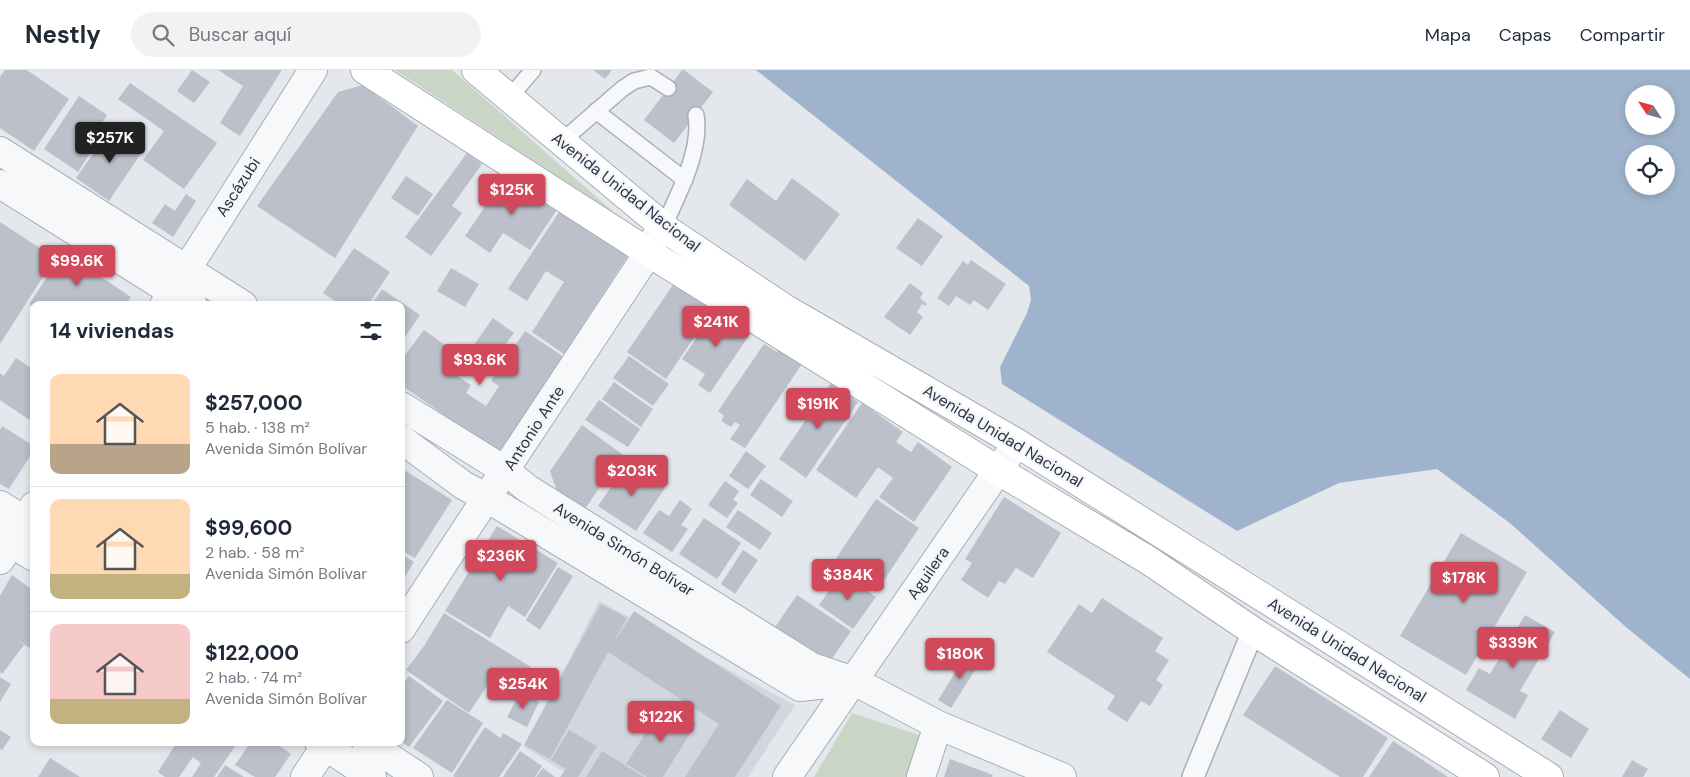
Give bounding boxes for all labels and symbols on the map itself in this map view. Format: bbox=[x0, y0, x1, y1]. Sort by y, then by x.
north arrow bbox=[1625, 85, 1675, 135]
pin: $257K bbox=[75, 122, 145, 164]
street label: Avenida Unidad Nacional bbox=[547, 127, 705, 257]
street label: Ascázubi bbox=[211, 153, 265, 221]
pin: $125K bbox=[477, 174, 547, 216]
pin: $99.6K bbox=[36, 244, 118, 287]
pin: $241K bbox=[681, 306, 751, 348]
pin: $93.6K bbox=[439, 344, 521, 386]
street label: Avenida Unidad Nacional bbox=[919, 380, 1087, 492]
street label: Antonio Ante bbox=[499, 382, 569, 474]
pin: $191K bbox=[783, 388, 853, 430]
pin: $203K bbox=[597, 454, 667, 497]
street label: Avenida Simón Bolívar bbox=[550, 497, 698, 601]
pin: $236K bbox=[466, 540, 536, 582]
street label: Aguilera bbox=[902, 542, 954, 604]
pin: $384K bbox=[813, 558, 883, 601]
pin: $178K bbox=[1429, 562, 1499, 604]
street label: Avenida Unidad Nacional bbox=[1264, 593, 1430, 707]
pin: $339K bbox=[1478, 626, 1548, 669]
pin: $180K bbox=[925, 638, 995, 680]
pin: $254K bbox=[488, 668, 558, 710]
pin: $122K bbox=[626, 700, 696, 743]

